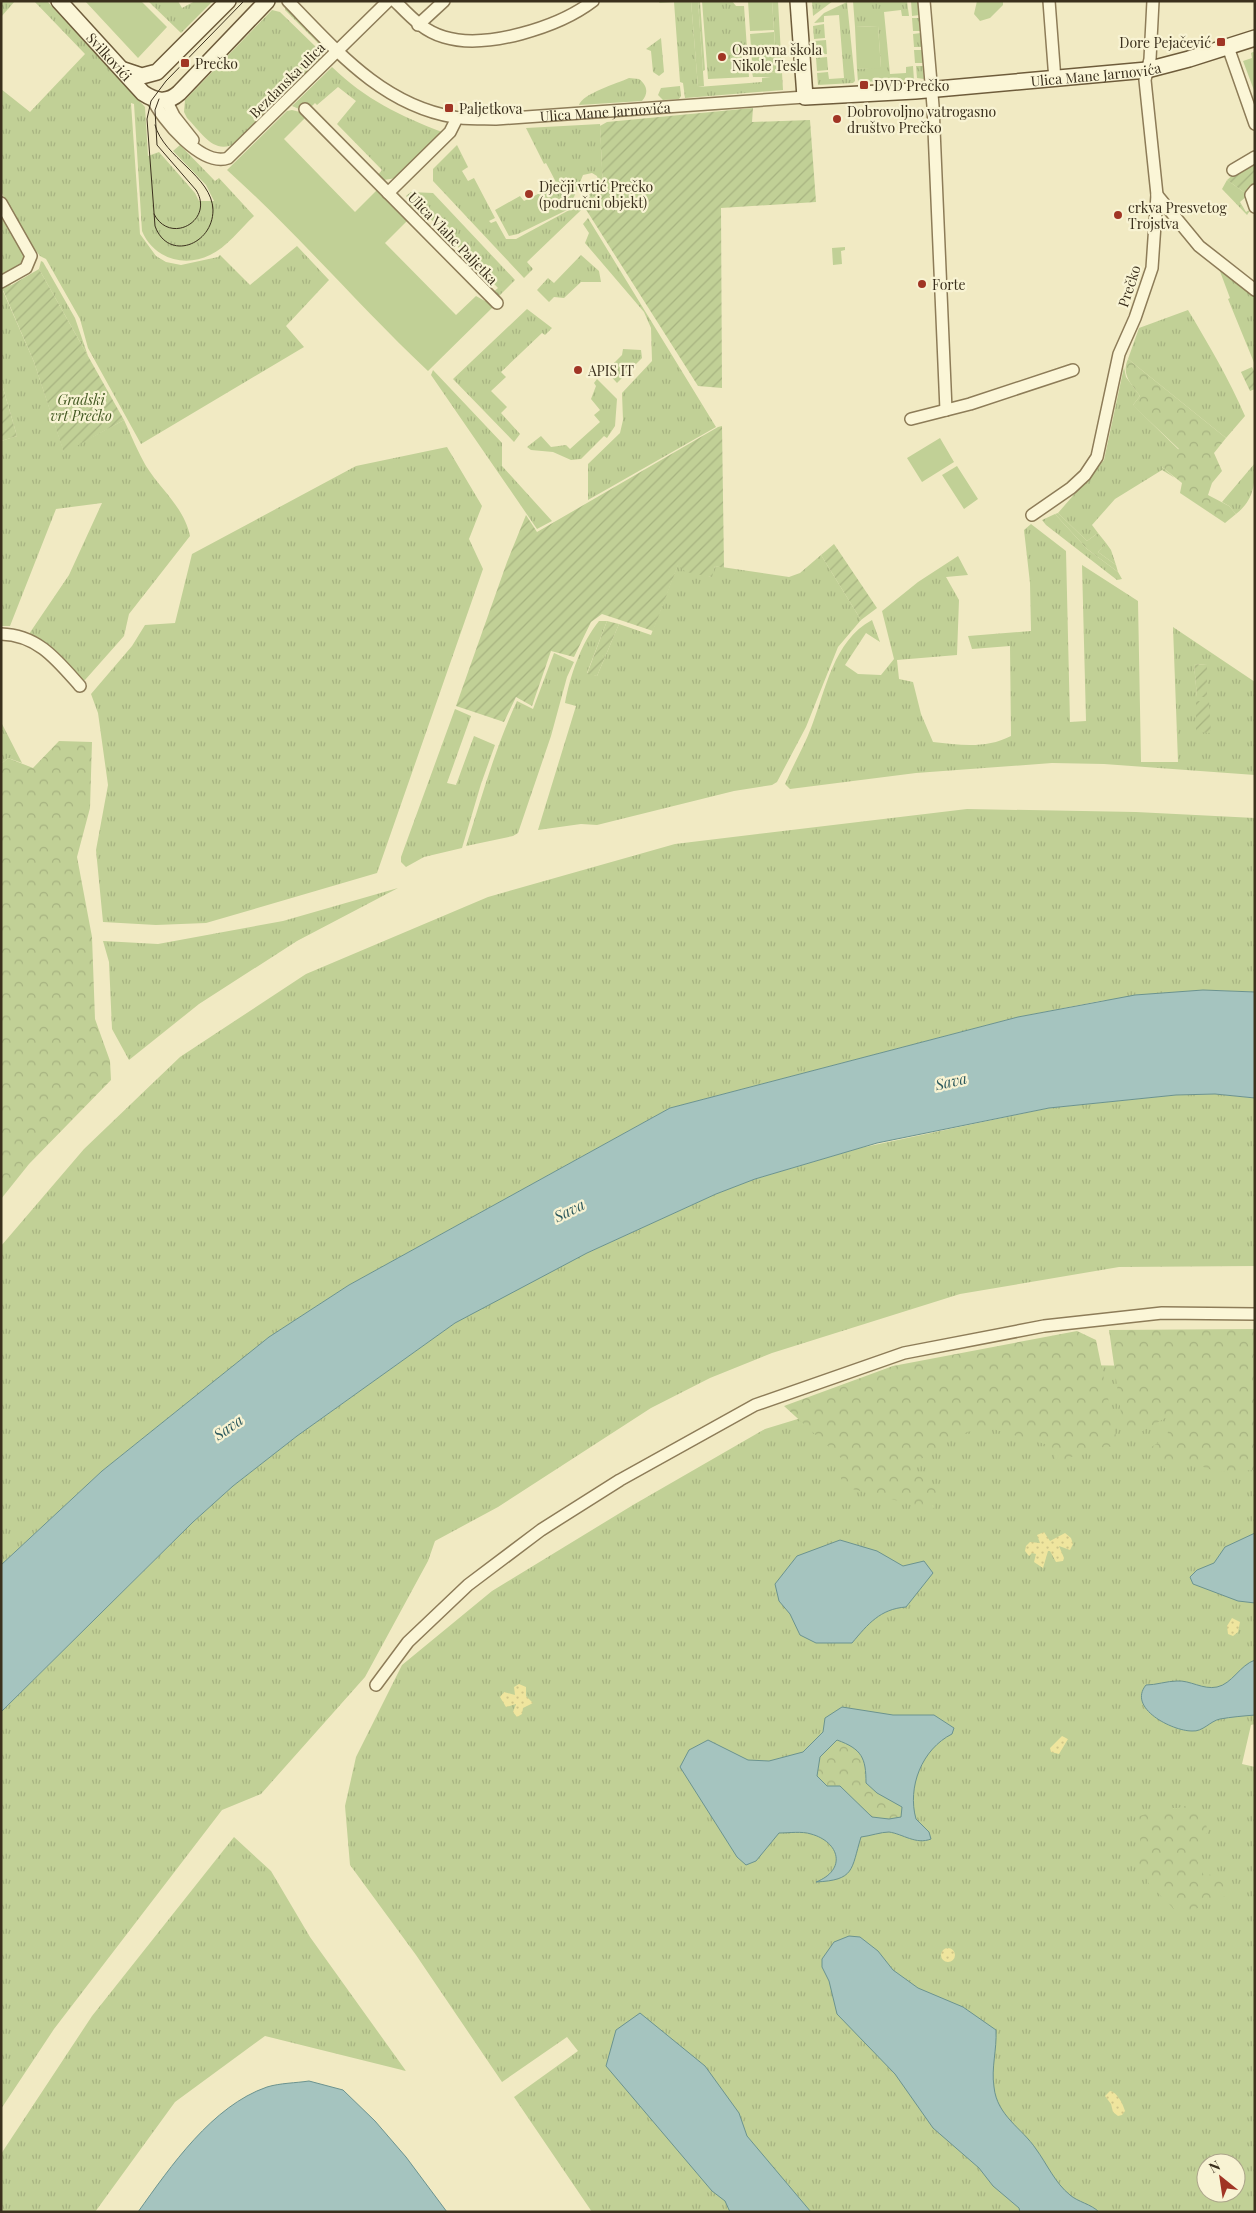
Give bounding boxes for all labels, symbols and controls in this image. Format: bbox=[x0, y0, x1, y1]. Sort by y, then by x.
street label: Svilkovići bbox=[83, 28, 137, 85]
place label: Dore Pejačević bbox=[1119, 33, 1211, 52]
marker: Dore Pejačević bbox=[1215, 36, 1227, 48]
street label: Bezdanska ulica bbox=[245, 38, 329, 122]
place label: Osnovna škola Nikole Tesle bbox=[732, 40, 822, 75]
marker: Osnovna škola Nikole Tesle bbox=[716, 51, 728, 63]
place label: Prečko bbox=[195, 54, 238, 73]
marker: Prečko bbox=[179, 57, 191, 69]
street label: Ulica Mane Jarnovića bbox=[1030, 57, 1163, 90]
place label: DVD Prečko bbox=[874, 76, 950, 95]
marker: DVD Prečko bbox=[858, 79, 870, 91]
street label: Ulica Mane Jarnovića bbox=[539, 97, 671, 125]
place label: Paljetkova bbox=[459, 99, 522, 118]
marker: Paljetkova bbox=[443, 102, 455, 114]
place label: Dobrovoljno vatrogasno društvo Prečko bbox=[847, 102, 996, 137]
marker: Dobrovoljno vatrogasno društvo Prečko bbox=[831, 113, 843, 125]
place label: Dječji vrtić Prečko (područni objekt) bbox=[539, 177, 653, 212]
street label: Ulica Vlahe Paljetka bbox=[404, 188, 502, 288]
marker: Dječji vrtić Prečko (područni objekt) bbox=[523, 188, 535, 200]
place label: crkva Presvetog Trojstva bbox=[1128, 198, 1227, 233]
marker: crkva Presvetog Trojstva bbox=[1112, 209, 1124, 221]
street label: Prečko bbox=[1113, 262, 1145, 309]
place label: Forte bbox=[932, 275, 966, 294]
marker: Forte bbox=[916, 278, 928, 290]
place label: APIS IT bbox=[587, 361, 634, 380]
marker: APIS IT bbox=[572, 364, 584, 376]
park label: Gradski vrt Prečko bbox=[50, 390, 112, 425]
water label: Sava bbox=[932, 1068, 969, 1095]
water label: Sava bbox=[549, 1194, 588, 1226]
water label: Sava bbox=[208, 1410, 247, 1445]
north arrow bbox=[1196, 2153, 1246, 2203]
text: N bbox=[1205, 2156, 1223, 2177]

